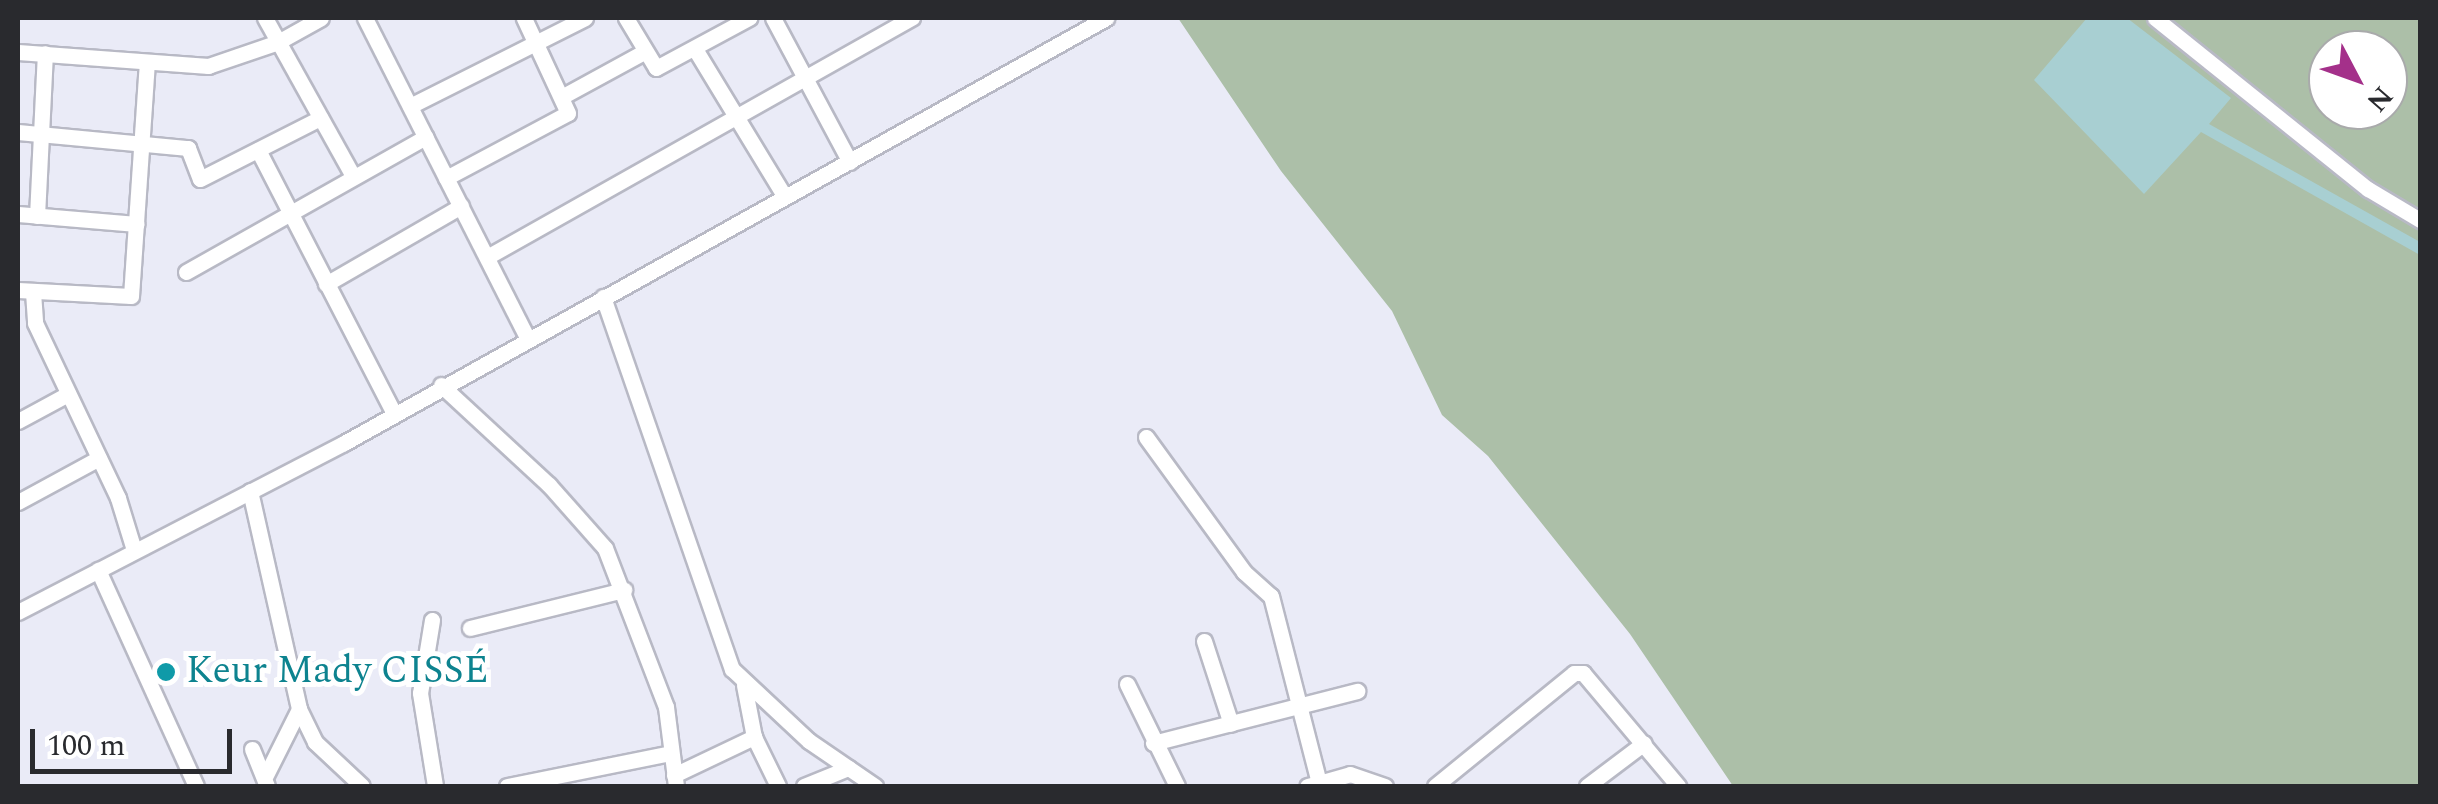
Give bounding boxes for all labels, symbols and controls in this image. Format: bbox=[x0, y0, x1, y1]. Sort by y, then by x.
north arrow bbox=[2308, 30, 2408, 130]
text: N bbox=[2356, 76, 2403, 121]
place label: Keur Mady CISSÉ bbox=[186, 649, 488, 695]
marker: Keur Mady CISSÉ bbox=[155, 661, 177, 683]
scale bar bbox=[35, 709, 238, 771]
text: 100 m bbox=[47, 723, 125, 769]

